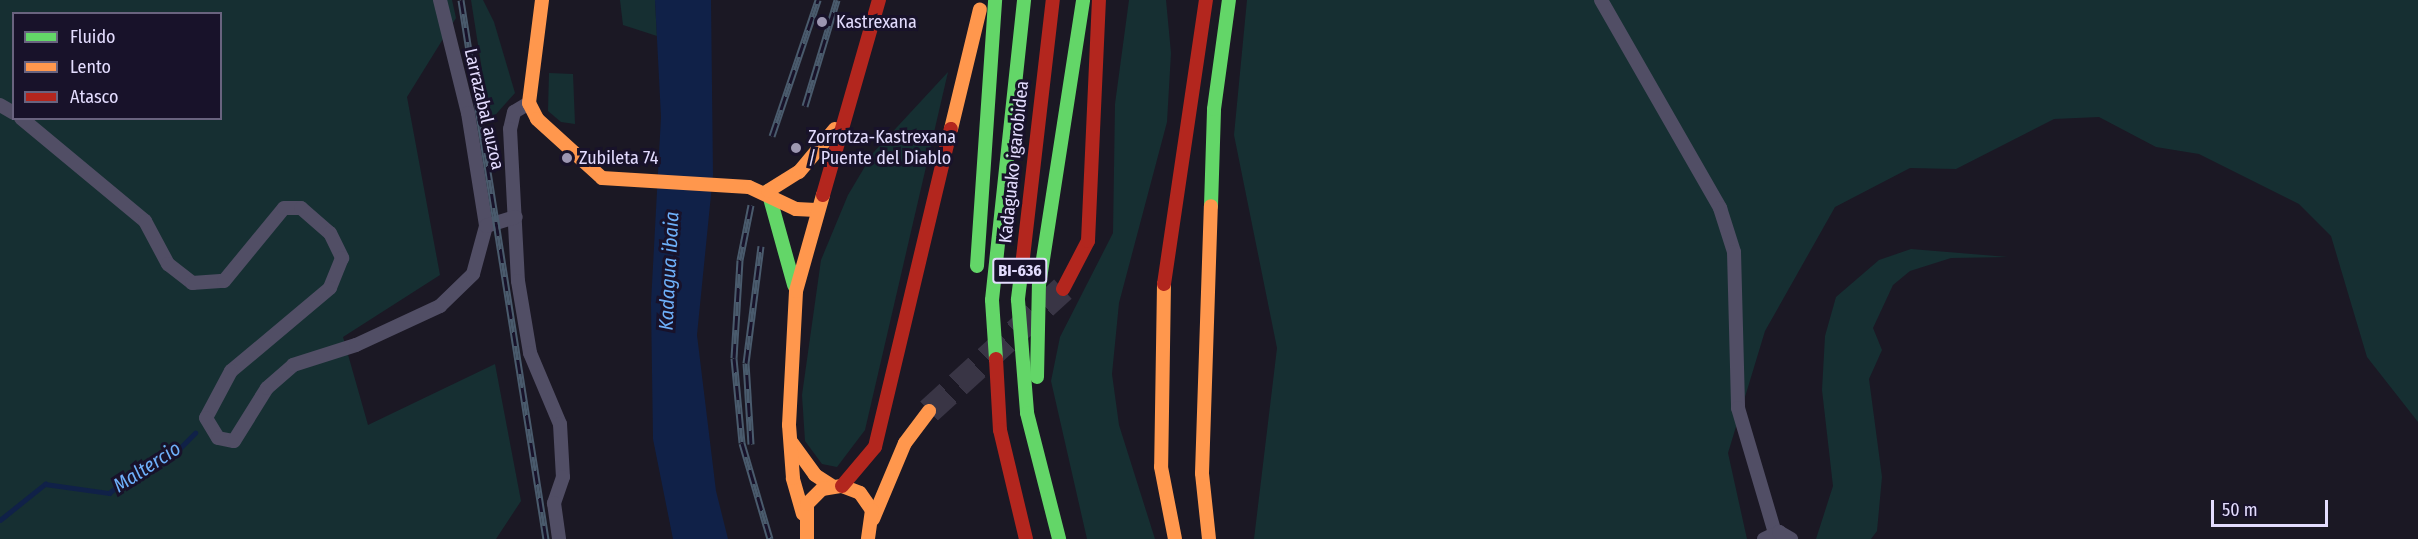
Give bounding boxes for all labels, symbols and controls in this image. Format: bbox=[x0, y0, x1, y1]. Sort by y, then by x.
place label: Kastrexana bbox=[836, 11, 917, 33]
legend bbox=[12, 12, 222, 120]
marker: Kastrexana bbox=[813, 13, 831, 31]
text: Fluido bbox=[70, 26, 116, 48]
street label: Larrazabal auzoa bbox=[460, 46, 508, 172]
text: Lento bbox=[70, 56, 111, 78]
street label: Kadaguako igarobidea bbox=[995, 80, 1033, 244]
text: Atasco bbox=[70, 86, 118, 108]
place label: Zorrotza-Kastrexana / Puente del Diablo bbox=[808, 127, 956, 170]
marker: Zorrotza-Kastrexana / Puente del Diablo bbox=[789, 141, 803, 155]
place label: Zubileta 74 bbox=[579, 147, 658, 169]
marker: Zubileta 74 bbox=[560, 151, 574, 165]
water label: Kadagua ibaia bbox=[654, 211, 684, 331]
road number: BI-636 bbox=[992, 258, 1048, 284]
water label: Maltercio bbox=[109, 436, 185, 498]
scale bar bbox=[2214, 488, 2331, 526]
text: 50 m bbox=[2222, 499, 2258, 521]

